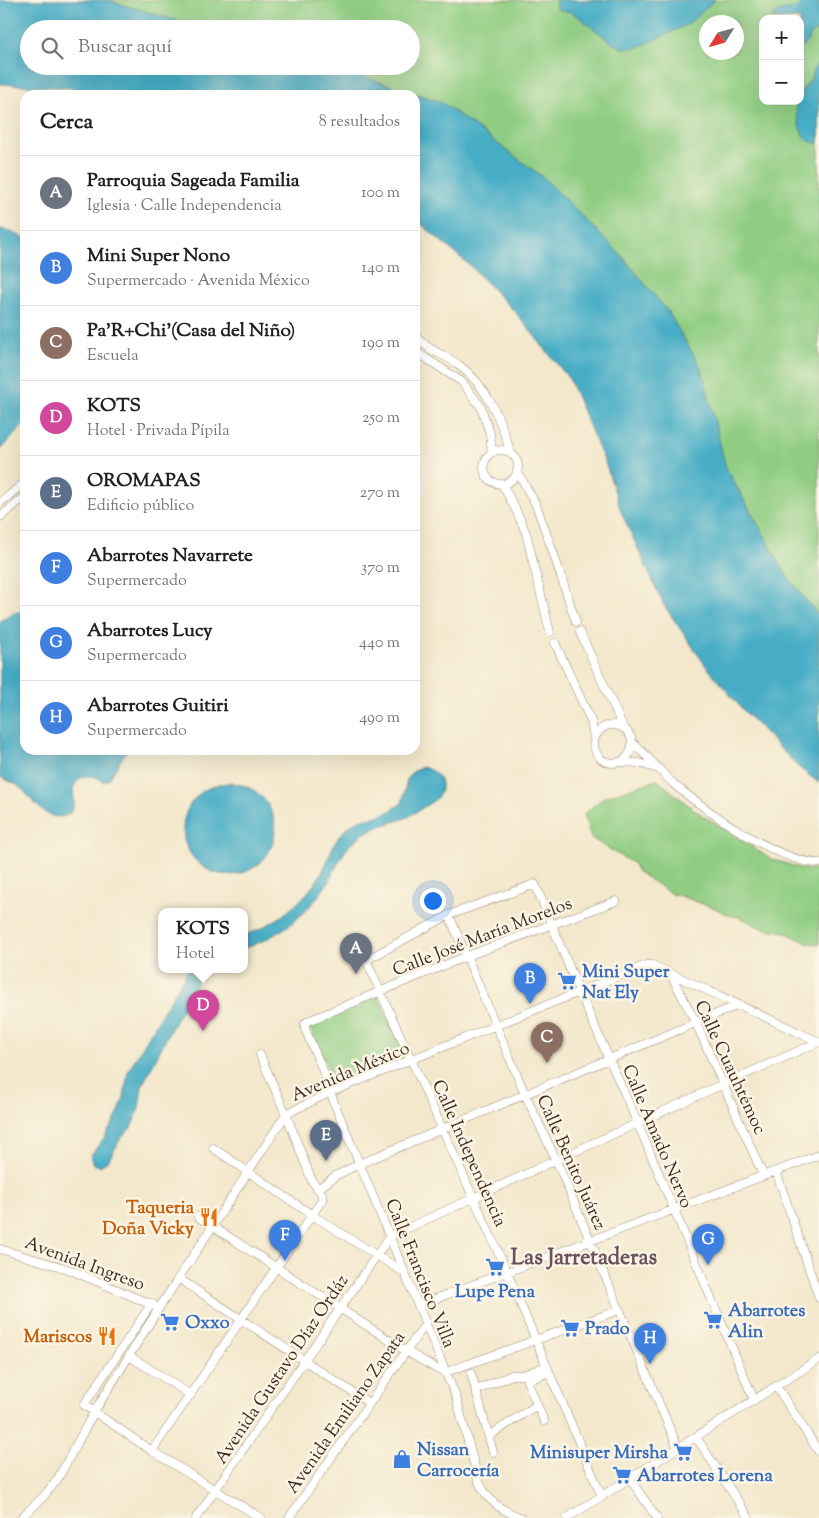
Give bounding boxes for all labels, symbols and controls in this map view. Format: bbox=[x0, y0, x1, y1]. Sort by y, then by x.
north arrow bbox=[699, 15, 744, 60]
map controls bbox=[759, 15, 804, 105]
button: + bbox=[759, 15, 804, 60]
search box bbox=[20, 20, 420, 75]
icon: search bbox=[38, 34, 66, 62]
text: Buscar aquí bbox=[78, 34, 172, 61]
button: − bbox=[759, 60, 804, 105]
text: Cerca bbox=[40, 108, 93, 138]
text: 8 resultados bbox=[319, 111, 400, 134]
text: Parroquia Sageada Familia bbox=[87, 168, 300, 195]
text: A bbox=[50, 182, 63, 205]
text: 100 m bbox=[361, 182, 400, 205]
text: Iglesia · Calle Independencia bbox=[87, 195, 282, 218]
text: Mini Super Nono bbox=[87, 243, 230, 270]
text: B bbox=[51, 257, 61, 280]
text: 140 m bbox=[362, 257, 400, 280]
text: Supermercado · Avenida México bbox=[87, 270, 310, 293]
text: Pa'R+Chi'(Casa del Niño) bbox=[87, 318, 295, 345]
text: C bbox=[50, 332, 62, 355]
text: 190 m bbox=[362, 332, 400, 355]
text: Escuela bbox=[87, 345, 139, 368]
text: KOTS bbox=[87, 393, 141, 420]
text: D bbox=[50, 407, 62, 430]
text: 250 m bbox=[362, 407, 400, 430]
text: Hotel · Privada Pípila bbox=[87, 420, 230, 443]
text: OROMAPAS bbox=[87, 468, 201, 495]
text: E bbox=[51, 482, 61, 505]
text: 270 m bbox=[360, 482, 400, 505]
text: Edificio público bbox=[87, 495, 194, 518]
text: Abarrotes Navarrete bbox=[87, 543, 253, 570]
text: F bbox=[52, 557, 60, 580]
text: 370 m bbox=[361, 557, 400, 580]
text: Supermercado bbox=[87, 570, 187, 593]
text: Abarrotes Lucy bbox=[87, 618, 212, 645]
text: G bbox=[49, 632, 63, 655]
text: 440 m bbox=[359, 632, 400, 655]
text: Supermercado bbox=[87, 645, 187, 668]
text: Abarrotes Guitiri bbox=[87, 693, 229, 720]
text: H bbox=[50, 707, 62, 730]
text: 490 m bbox=[359, 707, 400, 730]
text: Supermercado bbox=[87, 720, 187, 743]
your location bbox=[420, 888, 446, 914]
street label: Calle José María Morelos bbox=[389, 892, 576, 984]
popup bbox=[158, 908, 248, 973]
text: KOTS bbox=[176, 916, 230, 943]
pin: A bbox=[340, 933, 372, 974]
text: Hotel bbox=[176, 943, 215, 966]
place label: Mini Super Nat Ely bbox=[582, 960, 670, 1007]
pin: B bbox=[514, 963, 546, 1004]
supermarket icon: Mini Super Nat Ely bbox=[556, 970, 578, 992]
pin: D bbox=[187, 990, 219, 1031]
street label: Calle Cuauhtémoc bbox=[687, 997, 772, 1139]
pin: C bbox=[531, 1022, 563, 1063]
street label: Avenida México bbox=[288, 1036, 414, 1109]
street label: Calle Amado Nervo bbox=[614, 1061, 698, 1213]
street label: Calle Independencia bbox=[424, 1076, 512, 1231]
street label: Calle Benito Juárez bbox=[529, 1091, 612, 1235]
pin: E bbox=[310, 1120, 342, 1161]
street label: Calle Francisco Villa bbox=[377, 1195, 461, 1352]
place label: Taqueria Doña Vicky bbox=[102, 1196, 195, 1243]
restaurant icon: Taqueria Doña Vicky bbox=[198, 1206, 220, 1228]
pin: F bbox=[269, 1220, 301, 1261]
pin: G bbox=[692, 1224, 724, 1265]
street label: Avenida Ingreso bbox=[21, 1231, 148, 1299]
district label: Las Jarretaderas bbox=[511, 1243, 658, 1275]
supermarket icon: Lupe Pena bbox=[484, 1256, 506, 1278]
street label: Avenida Gustavo Díaz Ordáz bbox=[209, 1270, 356, 1470]
place label: Lupe Pena bbox=[455, 1280, 536, 1306]
place label: Abarrotes Alin bbox=[728, 1299, 805, 1346]
supermarket icon: Abarrotes Alin bbox=[702, 1309, 724, 1331]
supermarket icon: Oxxo bbox=[159, 1311, 181, 1333]
place label: Oxxo bbox=[185, 1311, 230, 1337]
supermarket icon: Prado bbox=[559, 1317, 581, 1339]
place label: Prado bbox=[585, 1317, 630, 1343]
pin: H bbox=[634, 1323, 666, 1364]
place label: Mariscos bbox=[23, 1325, 92, 1351]
restaurant icon: Mariscos bbox=[96, 1325, 118, 1347]
street label: Avenida Emiliano Zapata bbox=[281, 1327, 413, 1500]
place label: Nissan Carrocería bbox=[417, 1438, 500, 1485]
place label: Minisuper Mirsha bbox=[530, 1441, 669, 1467]
supermarket icon: Minisuper Mirsha bbox=[672, 1441, 694, 1463]
shop icon: Nissan Carrocería bbox=[391, 1448, 413, 1470]
supermarket icon: Abarrotes Lorena bbox=[611, 1464, 633, 1486]
place label: Abarrotes Lorena bbox=[637, 1464, 774, 1490]

